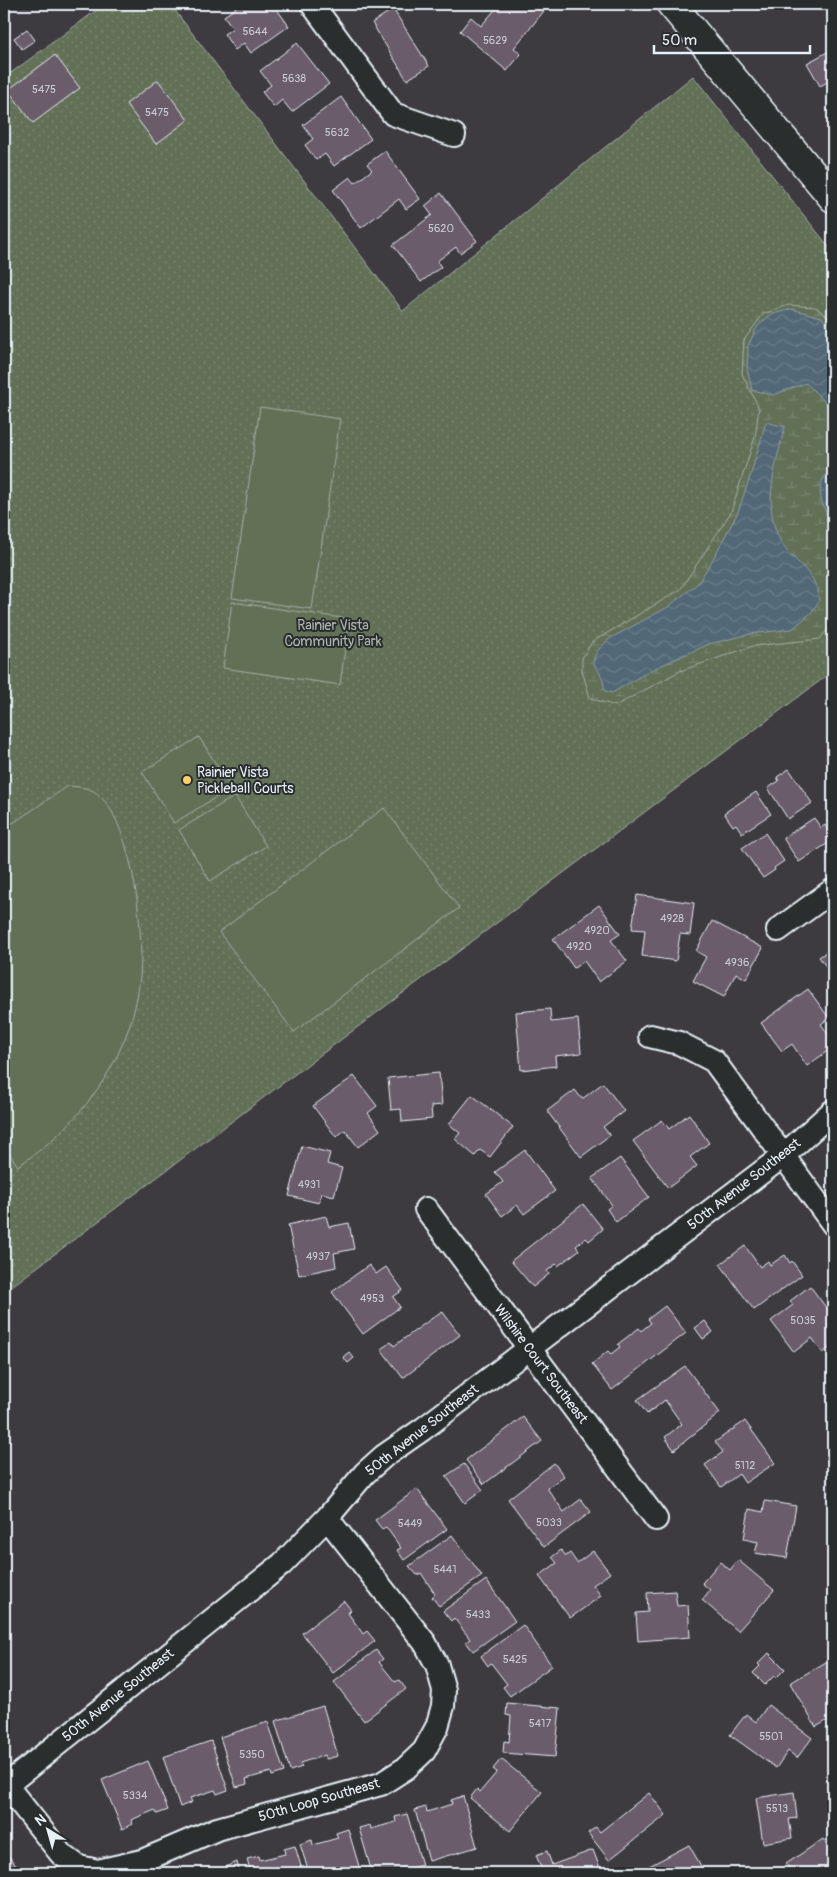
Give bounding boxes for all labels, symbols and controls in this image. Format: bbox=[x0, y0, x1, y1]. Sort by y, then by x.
scale bar bbox=[654, 22, 811, 54]
house number: 5644 bbox=[242, 25, 268, 38]
text: 50 m bbox=[662, 31, 697, 50]
house number: 5629 bbox=[483, 34, 507, 47]
house number: 5638 bbox=[282, 72, 306, 85]
house number: 5475 bbox=[32, 83, 56, 96]
house number: 5475 bbox=[145, 106, 169, 119]
house number: 5632 bbox=[325, 126, 349, 139]
house number: 5620 bbox=[428, 222, 454, 235]
park label: Rainier Vista Community Park bbox=[284, 617, 382, 650]
place label: Rainier Vista Pickleball Courts bbox=[197, 764, 294, 797]
marker: Rainier Vista Pickleball Courts bbox=[181, 774, 193, 786]
house number: 4928 bbox=[660, 912, 684, 925]
house number: 4920 bbox=[584, 924, 610, 937]
house number: 4920 bbox=[566, 940, 592, 953]
house number: 4936 bbox=[725, 956, 749, 969]
street label: 50th Avenue Southeast bbox=[684, 1134, 804, 1233]
house number: 4931 bbox=[298, 1178, 320, 1191]
house number: 4937 bbox=[306, 1250, 330, 1263]
house number: 4953 bbox=[360, 1292, 384, 1305]
street label: Wilshire Court Southeast bbox=[491, 1301, 592, 1427]
house number: 5035 bbox=[790, 1314, 816, 1327]
street label: 50th Avenue Southeast bbox=[362, 1380, 482, 1479]
house number: 5112 bbox=[735, 1459, 755, 1472]
house number: 5033 bbox=[536, 1516, 562, 1529]
house number: 5449 bbox=[398, 1517, 423, 1530]
house number: 5441 bbox=[433, 1563, 457, 1576]
house number: 5433 bbox=[466, 1608, 490, 1621]
street label: 50th Avenue Southeast bbox=[59, 1645, 178, 1745]
house number: 5425 bbox=[503, 1653, 527, 1666]
house number: 5417 bbox=[529, 1717, 551, 1730]
house number: 5501 bbox=[759, 1730, 783, 1743]
house number: 5350 bbox=[239, 1748, 265, 1761]
street label: 50th Loop Southeast bbox=[256, 1774, 382, 1825]
house number: 5334 bbox=[123, 1789, 148, 1802]
house number: 5513 bbox=[766, 1802, 788, 1815]
north arrow bbox=[22, 1804, 72, 1854]
text: N bbox=[32, 1810, 49, 1830]

